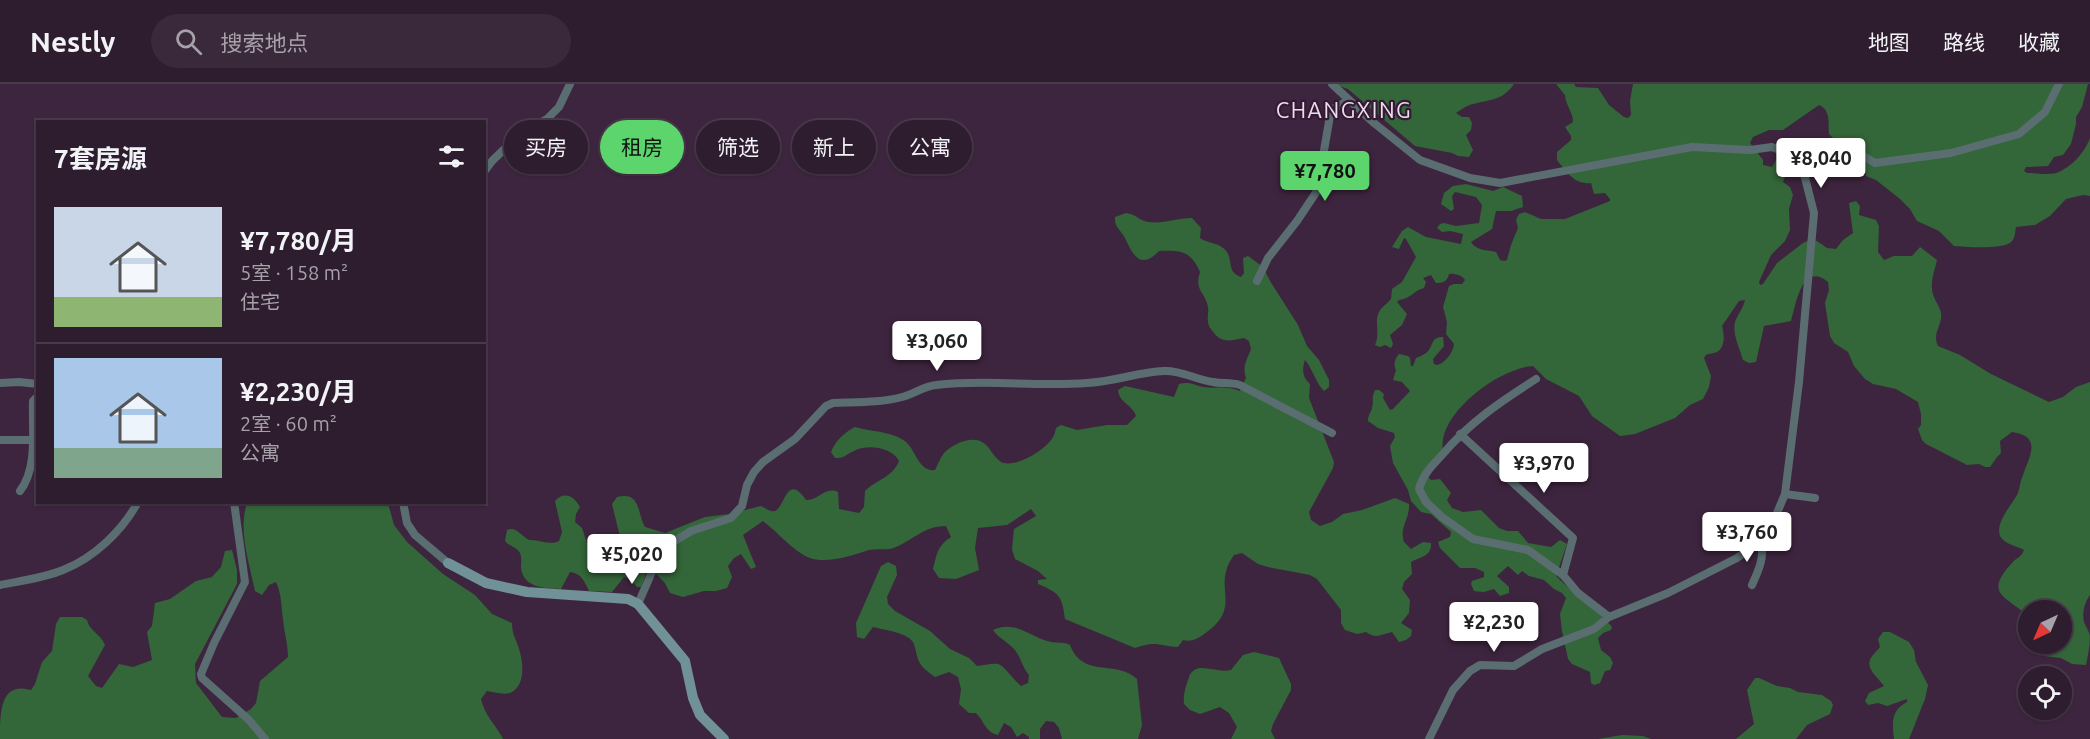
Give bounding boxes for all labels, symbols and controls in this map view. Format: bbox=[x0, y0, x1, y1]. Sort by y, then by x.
search box bbox=[151, 14, 571, 68]
icon: search bbox=[172, 25, 205, 58]
text: Nestly bbox=[30, 26, 115, 57]
text: 搜索地点 bbox=[220, 30, 308, 55]
text: 地图 bbox=[1868, 30, 1910, 54]
text: 路线 bbox=[1943, 30, 1985, 54]
text: 收藏 bbox=[2018, 30, 2060, 54]
district label: CHANGXING bbox=[1276, 97, 1412, 122]
chip: 买房 bbox=[504, 120, 588, 174]
chip: 租房 bbox=[600, 120, 684, 174]
chip: 筛选 bbox=[696, 120, 780, 174]
chip: 新上 bbox=[792, 120, 876, 174]
chip: 公寓 bbox=[888, 120, 972, 174]
pin: ¥8,040 bbox=[1772, 138, 1870, 189]
icon: filters bbox=[435, 140, 468, 173]
text: 7套房源 bbox=[54, 144, 147, 173]
text: ¥8,040 bbox=[1790, 146, 1852, 169]
pin: ¥7,780 bbox=[1276, 151, 1374, 202]
text: ¥7,780 bbox=[1294, 159, 1356, 182]
text: ¥7,780/月 bbox=[240, 226, 357, 255]
icon: home bbox=[102, 231, 174, 303]
text: 5室 · 158 m² bbox=[240, 261, 348, 284]
text: 住宅 bbox=[240, 290, 280, 313]
pin: ¥3,060 bbox=[888, 321, 986, 372]
text: ¥3,060 bbox=[906, 329, 968, 352]
text: ¥2,230/月 bbox=[240, 377, 357, 406]
icon: home bbox=[102, 382, 174, 454]
text: 2室 · 60 m² bbox=[240, 412, 337, 435]
text: 公寓 bbox=[240, 441, 280, 464]
pin: ¥3,970 bbox=[1495, 443, 1593, 494]
text: ¥3,970 bbox=[1513, 451, 1575, 474]
pin: ¥3,760 bbox=[1698, 512, 1796, 563]
text: ¥3,760 bbox=[1716, 520, 1778, 543]
pin: ¥5,020 bbox=[583, 534, 681, 585]
text: ¥5,020 bbox=[601, 542, 663, 565]
north arrow bbox=[2018, 600, 2072, 654]
map controls bbox=[2018, 600, 2072, 720]
pin: ¥2,230 bbox=[1445, 602, 1543, 653]
text: ¥2,230 bbox=[1463, 610, 1525, 633]
button: locate bbox=[2018, 666, 2072, 720]

